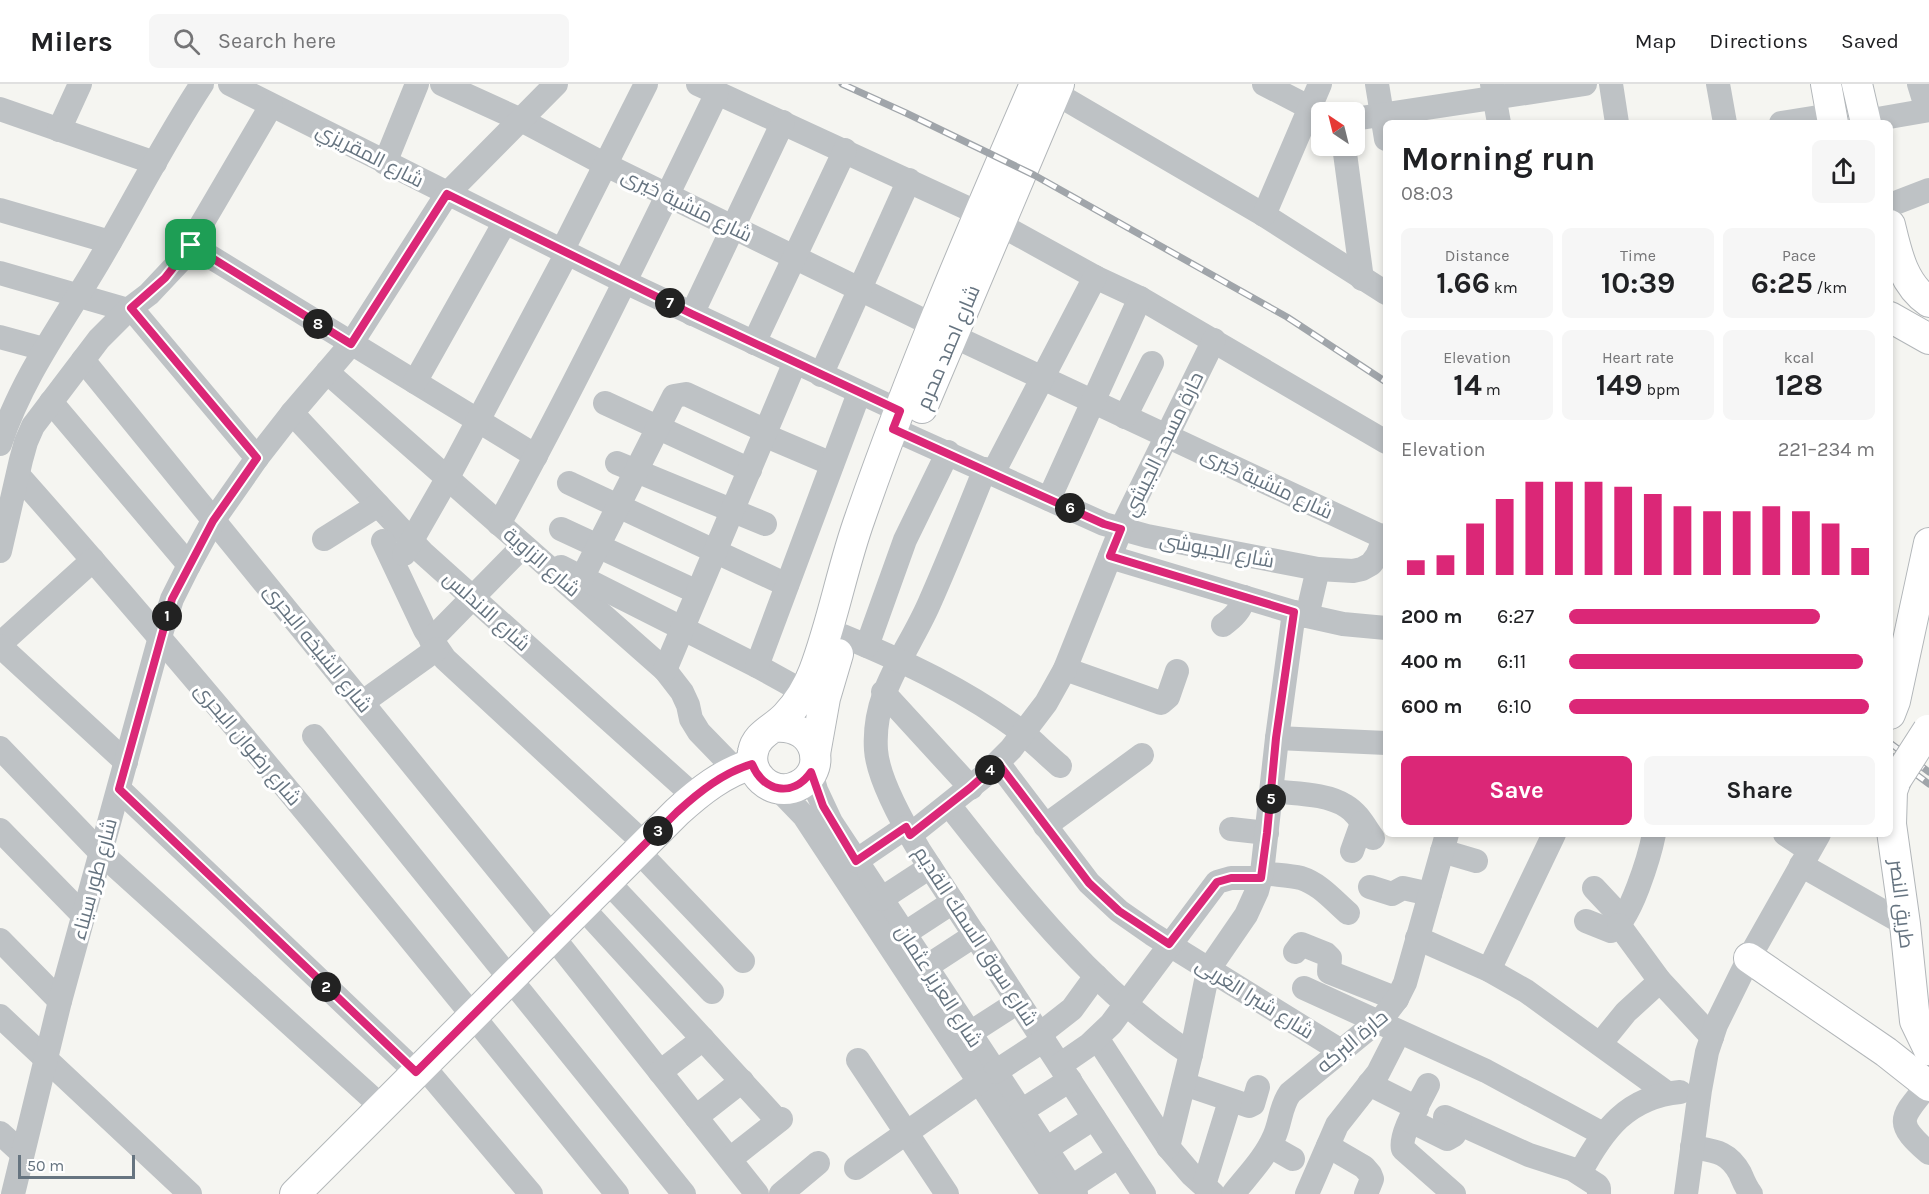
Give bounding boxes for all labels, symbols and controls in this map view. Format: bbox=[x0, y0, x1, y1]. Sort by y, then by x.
search box bbox=[149, 14, 569, 68]
text: Milers bbox=[30, 25, 113, 58]
icon: search bbox=[170, 25, 203, 58]
text: Search here bbox=[218, 28, 336, 54]
text: Map bbox=[1635, 29, 1676, 53]
text: Directions bbox=[1709, 29, 1808, 53]
text: Saved bbox=[1841, 29, 1899, 53]
north arrow bbox=[1311, 102, 1365, 156]
map controls bbox=[1311, 102, 1365, 156]
street label: شارع المقريزي bbox=[310, 119, 427, 196]
text: Morning run bbox=[1401, 140, 1595, 178]
button: share bbox=[1812, 140, 1875, 203]
street label: شارع منشية خيرى bbox=[617, 164, 756, 249]
text: 08:03 bbox=[1401, 182, 1453, 205]
pin bbox=[165, 219, 216, 270]
icon: arrive bbox=[174, 228, 207, 261]
text: Distance bbox=[1445, 246, 1509, 265]
text: Time bbox=[1620, 246, 1656, 265]
text: Pace bbox=[1782, 246, 1816, 265]
text: 1.66 bbox=[1436, 265, 1490, 301]
text: 10:39 bbox=[1601, 265, 1675, 301]
text: 6:25 bbox=[1751, 265, 1813, 301]
text: km bbox=[1490, 278, 1518, 297]
text: /km bbox=[1813, 278, 1847, 297]
street label: شارع احمد محرم bbox=[912, 282, 987, 413]
pin: 7 bbox=[655, 288, 685, 318]
text: 7 bbox=[666, 293, 674, 312]
pin: 8 bbox=[303, 309, 333, 339]
text: 8 bbox=[313, 314, 323, 333]
text: Elevation bbox=[1443, 348, 1511, 367]
text: Heart rate bbox=[1602, 348, 1674, 367]
text: kcal bbox=[1784, 348, 1814, 367]
text: 14 bbox=[1453, 367, 1482, 403]
text: 149 bbox=[1596, 367, 1643, 403]
text: 128 bbox=[1775, 367, 1823, 403]
street label: حارة مسجد الجيشي bbox=[1118, 368, 1211, 522]
text: m bbox=[1482, 380, 1501, 399]
text: bpm bbox=[1643, 380, 1680, 399]
text: Elevation bbox=[1401, 438, 1486, 461]
text: 221–234 m bbox=[1778, 438, 1875, 461]
street label: شارع منشية خيرى bbox=[1197, 443, 1336, 526]
pin: 6 bbox=[1055, 493, 1085, 523]
text: 6 bbox=[1065, 498, 1075, 517]
street label: شارع الزاوية bbox=[498, 523, 585, 603]
street label: شارع الجيوشى bbox=[1157, 528, 1276, 575]
street label: شارع الاندلس bbox=[437, 567, 535, 658]
street label: شارع الشيخه البحرى bbox=[257, 579, 376, 718]
pin: 1 bbox=[152, 601, 182, 631]
text: 200 m bbox=[1401, 605, 1462, 628]
text: 6:27 bbox=[1497, 605, 1534, 628]
text: 1 bbox=[164, 606, 170, 625]
text: 400 m bbox=[1401, 650, 1462, 673]
text: 6:11 bbox=[1497, 650, 1526, 673]
street label: شارع رضوان البحرى bbox=[188, 678, 306, 812]
text: 600 m bbox=[1401, 695, 1462, 718]
text: 6:10 bbox=[1497, 695, 1532, 718]
pin: 4 bbox=[975, 755, 1005, 785]
button: Save bbox=[1401, 756, 1632, 825]
button: Share bbox=[1644, 756, 1875, 825]
text: 4 bbox=[985, 760, 995, 779]
pin: 5 bbox=[1256, 784, 1286, 814]
text: 5 bbox=[1266, 789, 1276, 808]
street label: شارع طور سيناء bbox=[67, 816, 124, 943]
pin: 3 bbox=[643, 816, 673, 846]
text: 3 bbox=[653, 821, 663, 840]
street label: شارع سوق السمك القديم bbox=[907, 842, 1042, 1031]
street label: طريق النصر bbox=[1884, 857, 1918, 950]
street label: شارع العزيز عثمان bbox=[889, 921, 987, 1053]
street label: شارع شبرا الغربى bbox=[1190, 953, 1318, 1046]
pin: 2 bbox=[311, 972, 341, 1002]
text: 2 bbox=[321, 977, 331, 996]
street label: حارة البركه bbox=[1312, 1005, 1392, 1078]
scale bar bbox=[18, 1152, 135, 1180]
text: 50 m bbox=[27, 1156, 64, 1175]

